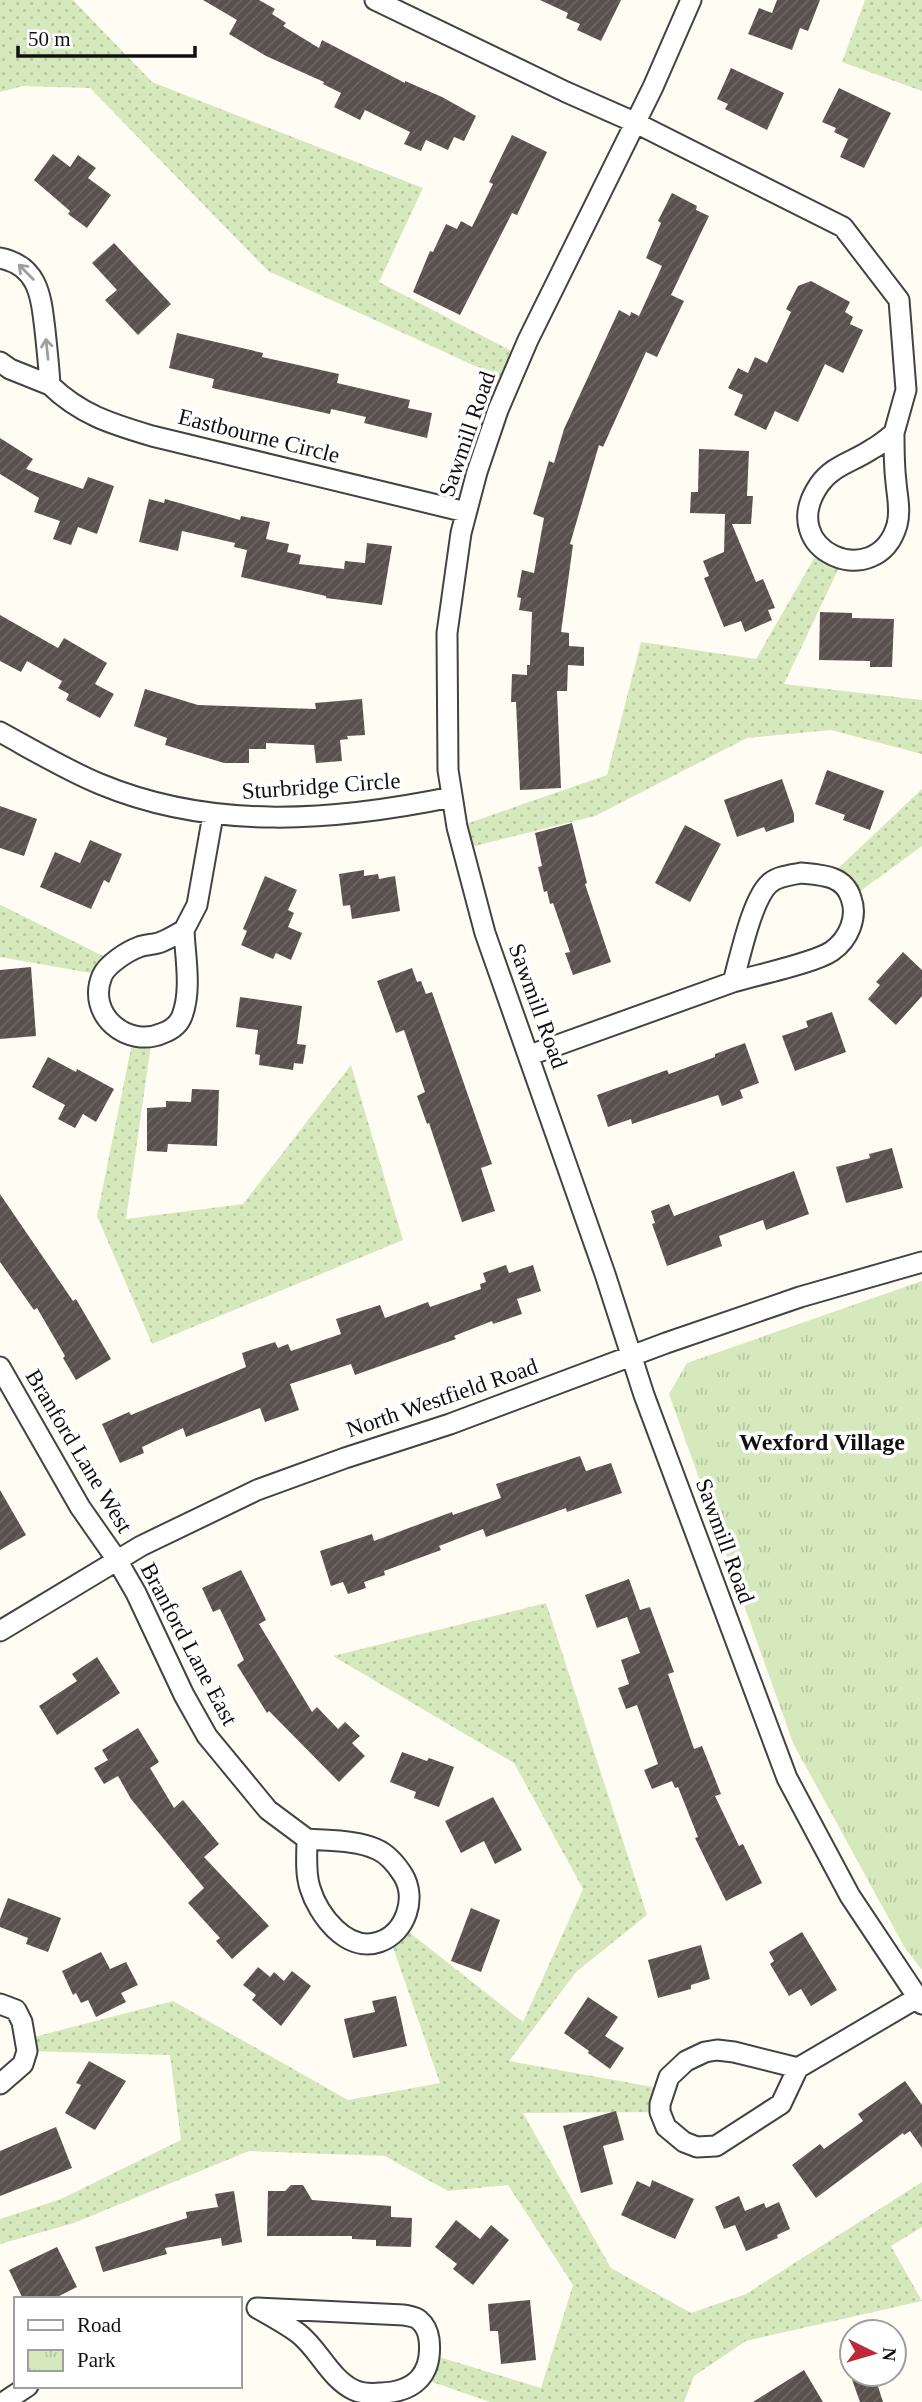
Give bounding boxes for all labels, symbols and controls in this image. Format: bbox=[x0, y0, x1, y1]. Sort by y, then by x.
scale bar bbox=[18, 14, 194, 58]
text: 50 m bbox=[28, 27, 71, 51]
one-way arrow bbox=[17, 264, 35, 281]
one-way arrow bbox=[40, 338, 53, 361]
street label: Sawmill Road bbox=[434, 368, 500, 500]
street label: Eastbourne Circle bbox=[176, 404, 342, 468]
street label: Sturbridge Circle bbox=[241, 768, 401, 804]
street label: Sawmill Road bbox=[504, 940, 572, 1072]
street label: North Westfield Road bbox=[343, 1353, 541, 1443]
street label: Branford Lane West bbox=[21, 1365, 138, 1537]
district label: Wexford Village bbox=[739, 1429, 905, 1455]
street label: Sawmill Road bbox=[691, 1475, 759, 1607]
street label: Branford Lane East bbox=[136, 1559, 243, 1730]
legend bbox=[14, 2297, 242, 2388]
text: Road bbox=[77, 2313, 122, 2337]
north arrow bbox=[838, 2318, 908, 2388]
text: N bbox=[878, 2347, 900, 2362]
text: Park bbox=[77, 2348, 116, 2372]

